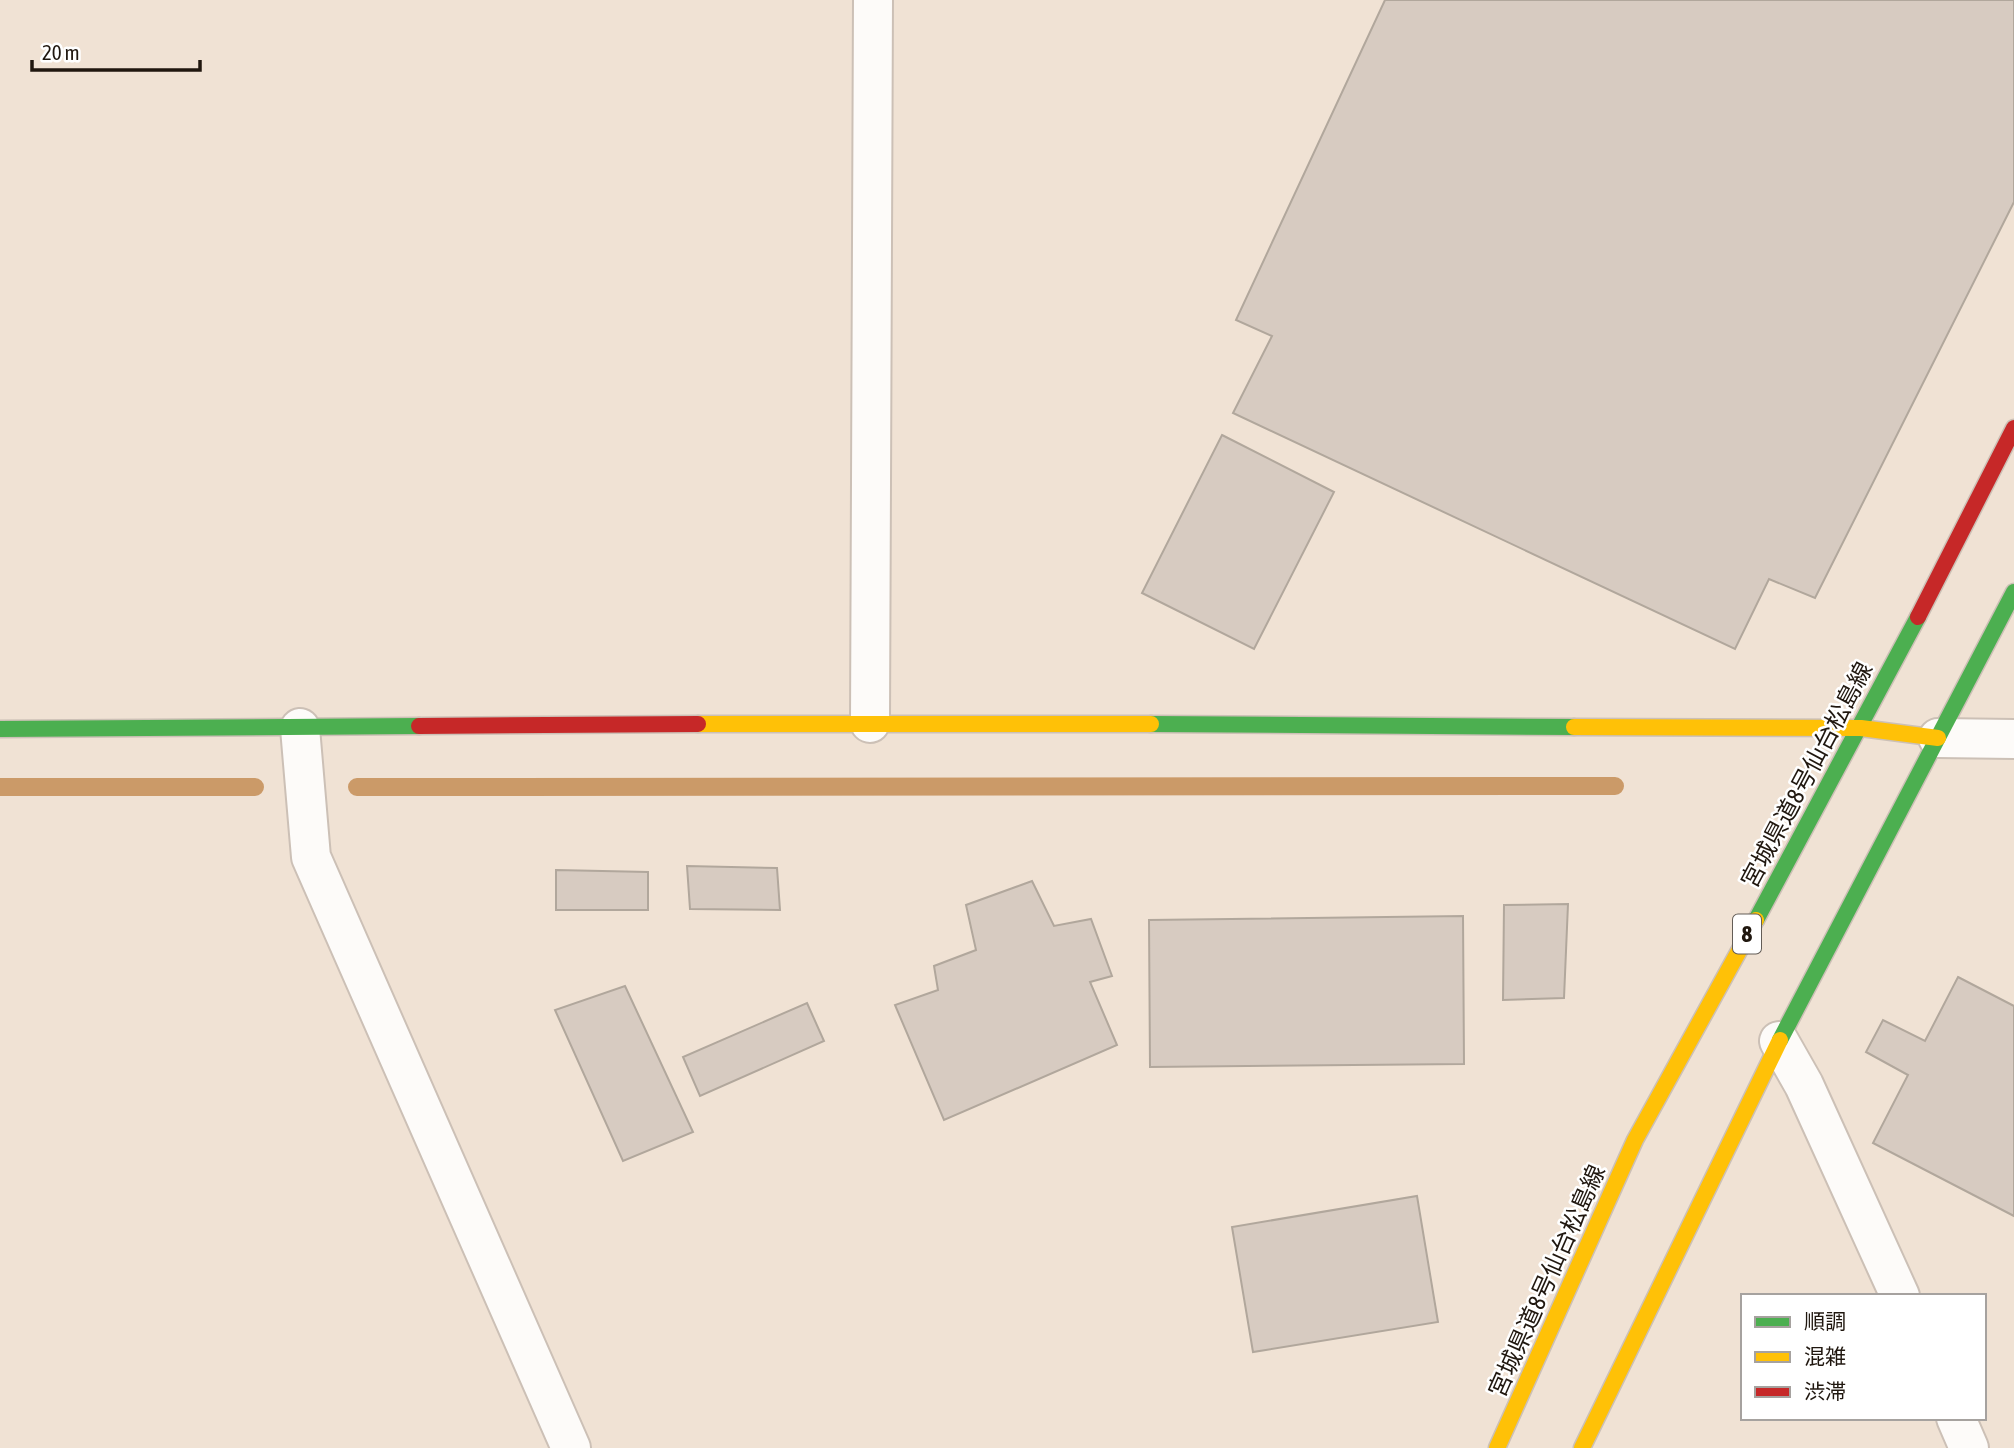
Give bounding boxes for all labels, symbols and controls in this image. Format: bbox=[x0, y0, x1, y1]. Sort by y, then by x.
scale bar bbox=[32, 28, 200, 72]
text: 20 m bbox=[42, 40, 80, 64]
street label: 宮城県道8号仙台松島線 bbox=[1736, 657, 1877, 892]
road number: 8 bbox=[1733, 914, 1761, 953]
street label: 宮城県道8号仙台松島線 bbox=[1483, 1161, 1610, 1401]
legend bbox=[1741, 1294, 1986, 1420]
text: 順調 bbox=[1804, 1309, 1846, 1333]
text: 混雑 bbox=[1804, 1344, 1846, 1368]
text: 渋滞 bbox=[1804, 1379, 1846, 1403]

